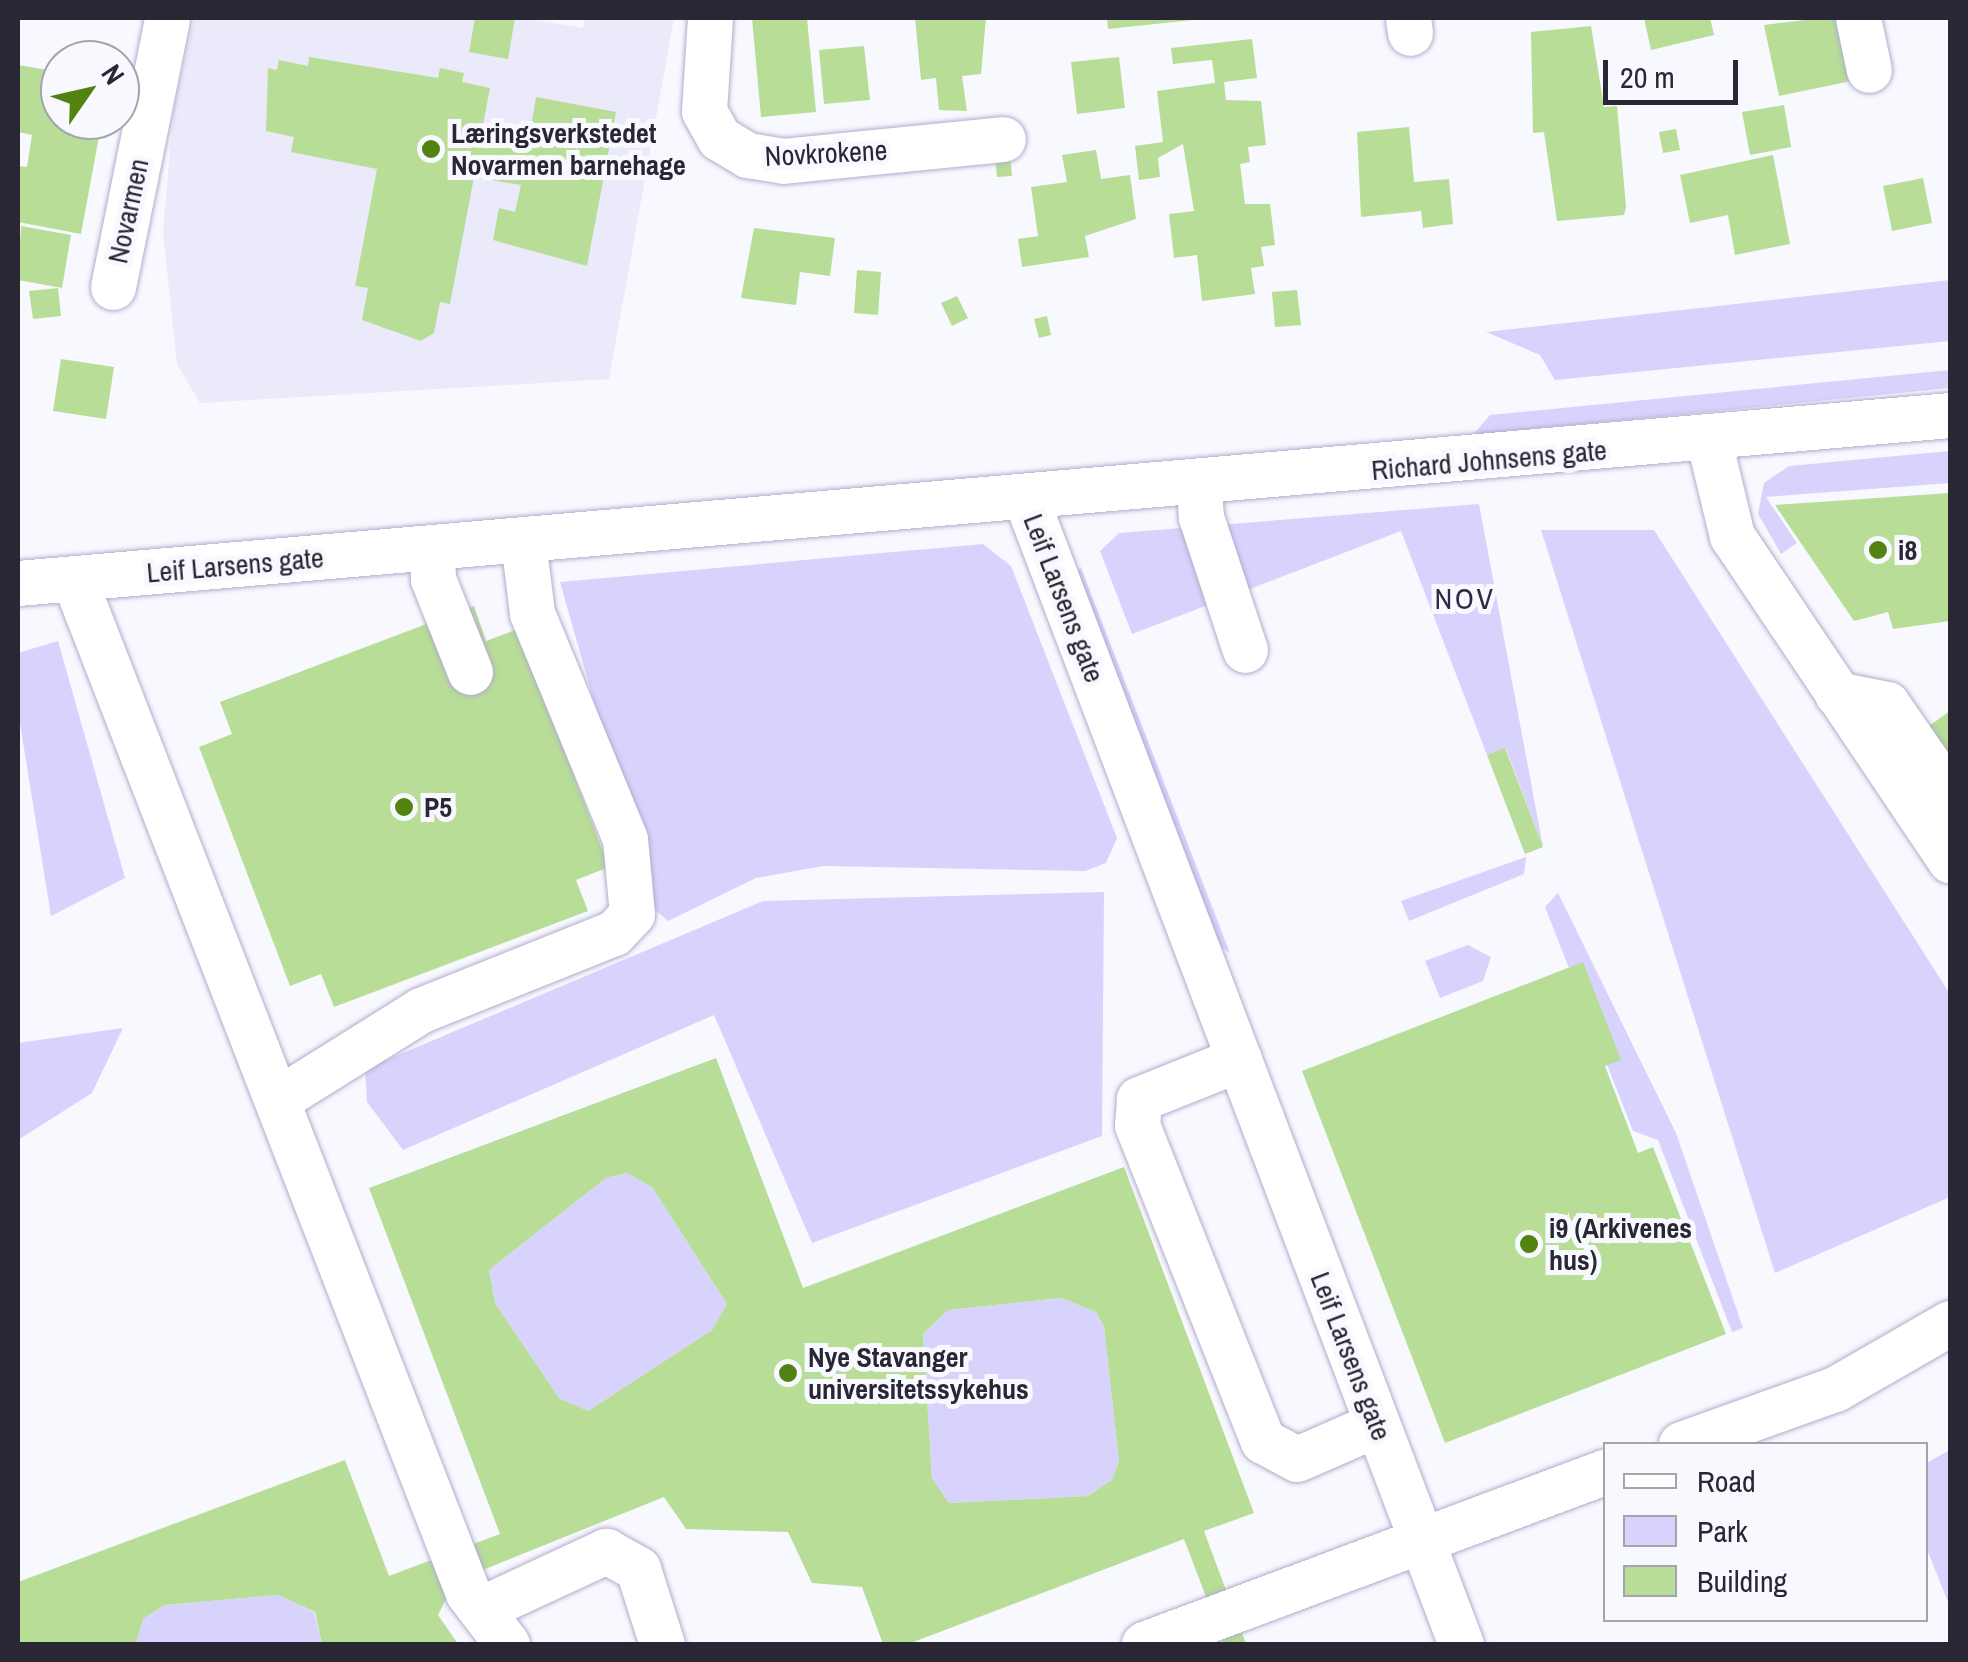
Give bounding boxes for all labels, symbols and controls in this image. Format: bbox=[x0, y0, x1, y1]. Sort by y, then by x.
north arrow bbox=[40, 40, 140, 140]
scale bar bbox=[1608, 40, 1743, 102]
text: N bbox=[93, 57, 134, 92]
text: 20 m bbox=[1620, 57, 1675, 97]
place label: Læringsverkstedet Novarmen barnehage bbox=[451, 116, 686, 182]
street label: Novkrokene bbox=[764, 133, 888, 173]
marker: Læringsverkstedet Novarmen barnehage bbox=[420, 138, 442, 160]
street label: Novarmen bbox=[101, 156, 155, 266]
street label: Richard Johnsens gate bbox=[1370, 433, 1608, 487]
street label: Leif Larsens gate bbox=[1017, 509, 1111, 687]
place label: i8 bbox=[1898, 533, 1917, 567]
marker: i8 bbox=[1867, 539, 1889, 561]
street label: Leif Larsens gate bbox=[145, 541, 325, 589]
district label: NOV bbox=[1435, 580, 1495, 616]
place label: P5 bbox=[424, 790, 452, 824]
marker: P5 bbox=[393, 796, 415, 818]
place label: i9 (Arkivenes hus) bbox=[1549, 1211, 1692, 1277]
marker: i9 (Arkivenes hus) bbox=[1518, 1233, 1540, 1255]
street label: Leif Larsens gate bbox=[1304, 1267, 1398, 1445]
place label: Nye Stavanger universitetssykehus bbox=[808, 1340, 1029, 1406]
marker: Nye Stavanger universitetssykehus bbox=[777, 1362, 799, 1384]
legend bbox=[1603, 1442, 1928, 1622]
text: Road bbox=[1697, 1461, 1756, 1501]
text: Park bbox=[1697, 1511, 1748, 1551]
text: Building bbox=[1697, 1561, 1787, 1601]

